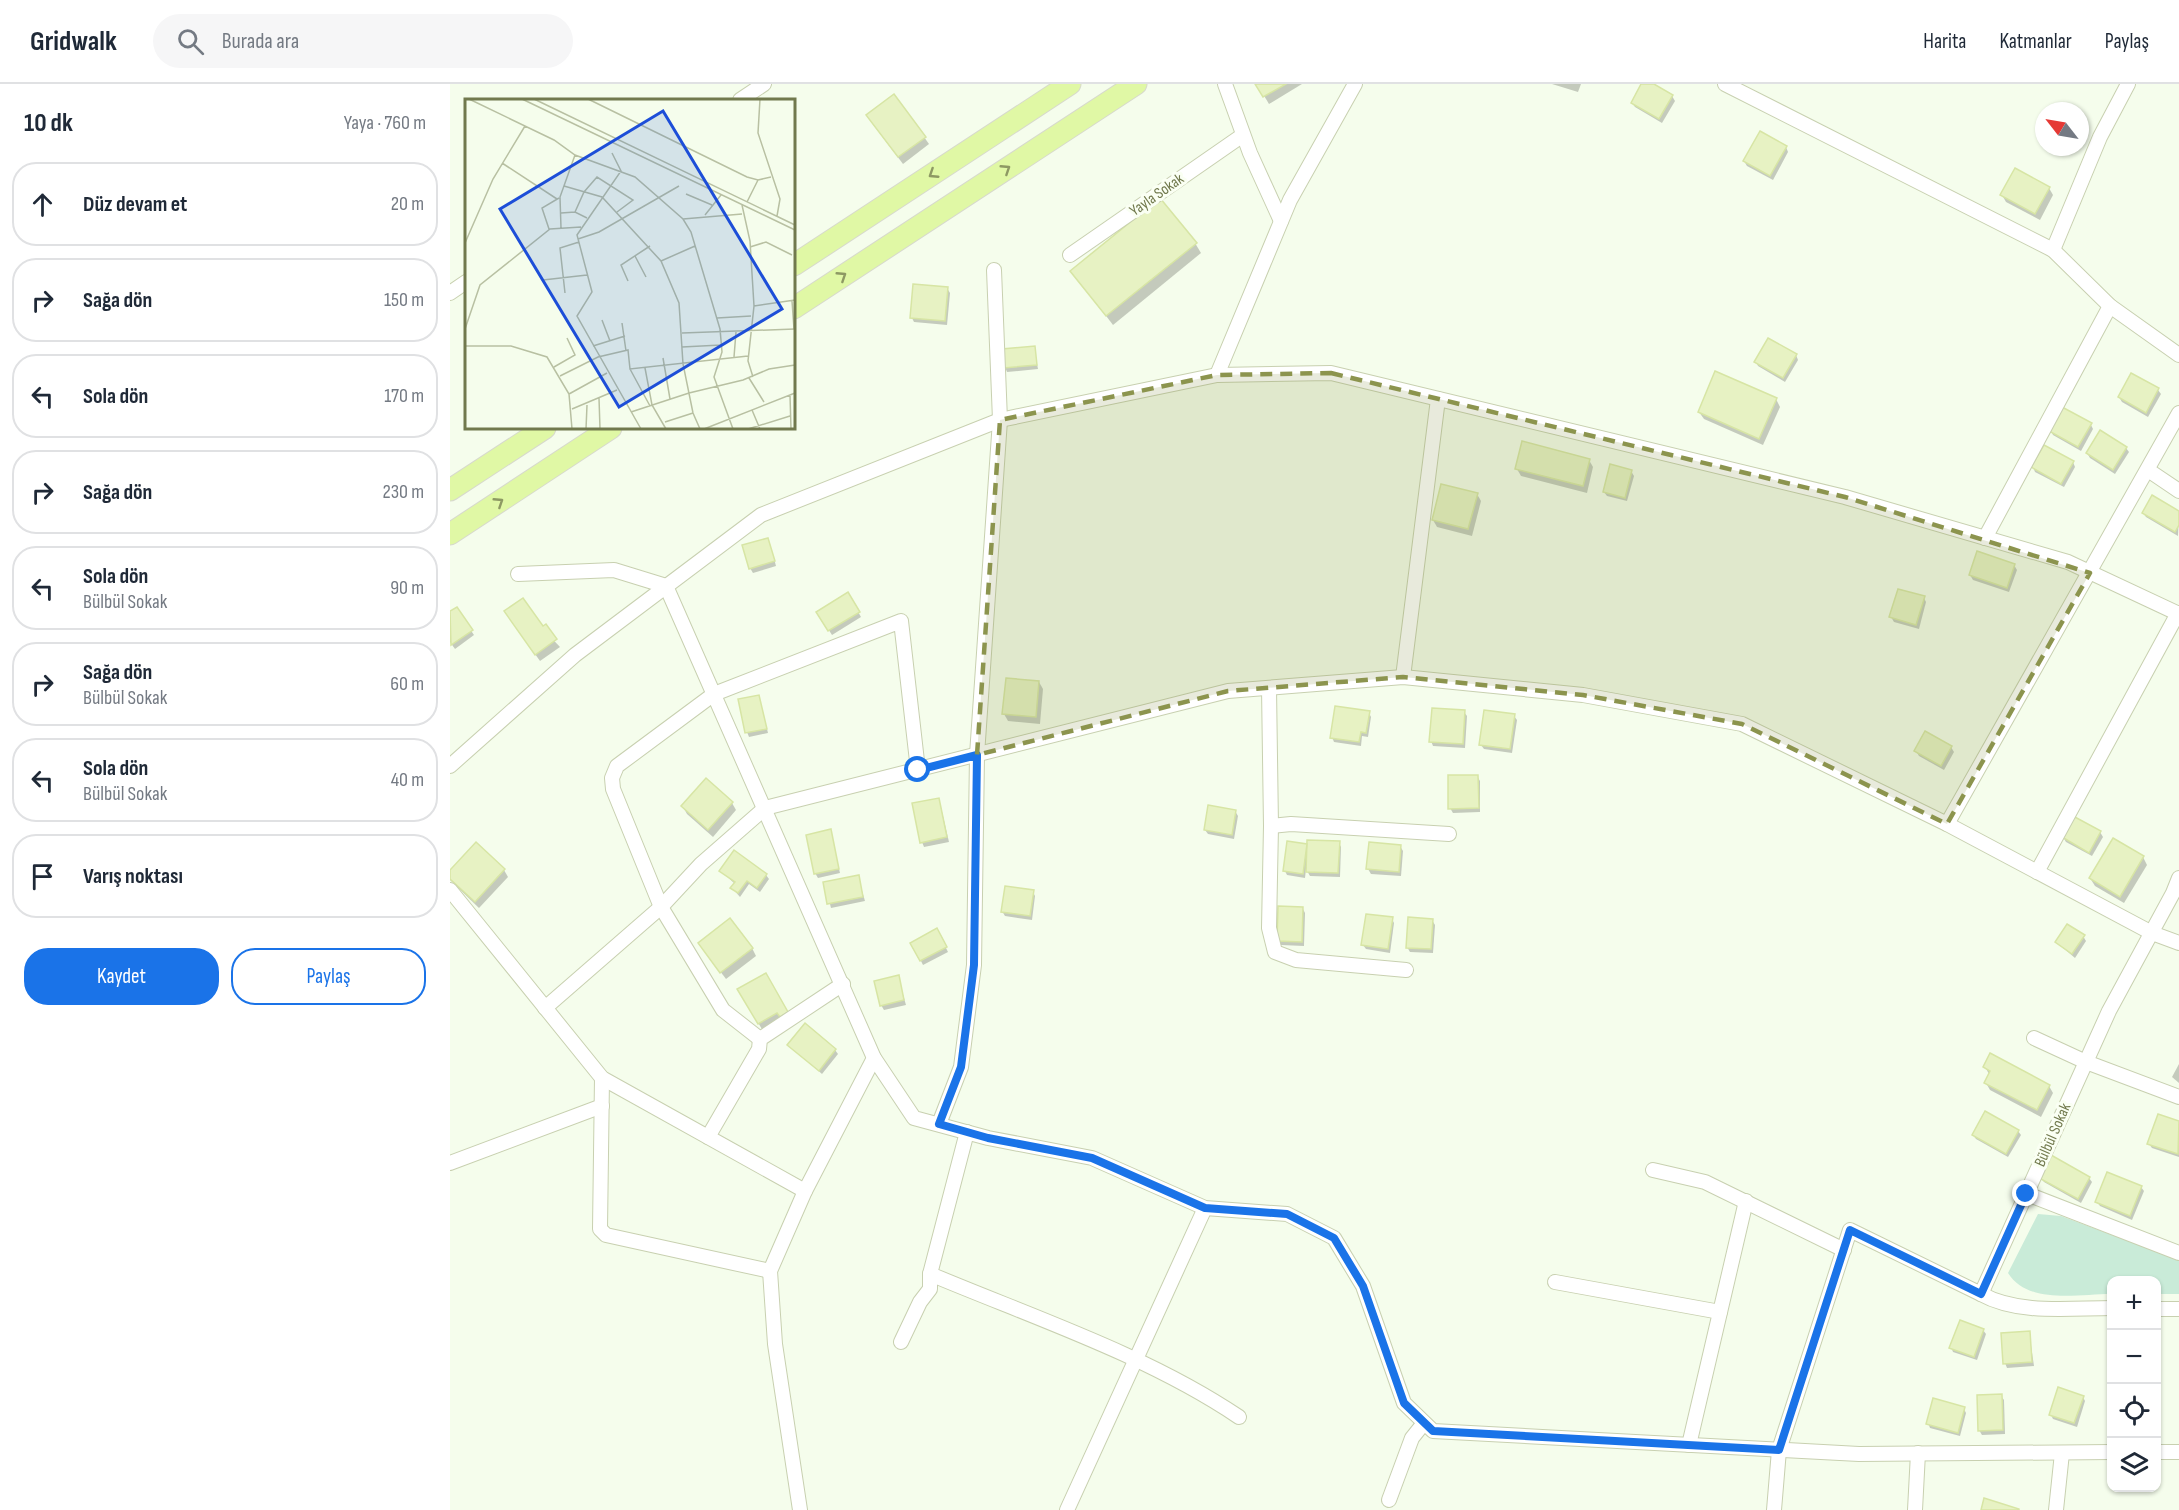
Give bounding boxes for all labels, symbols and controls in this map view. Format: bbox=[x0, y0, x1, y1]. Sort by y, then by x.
search box bbox=[153, 14, 573, 68]
text: Gridwalk bbox=[30, 25, 117, 58]
icon: search bbox=[174, 25, 207, 58]
text: Burada ara bbox=[222, 28, 299, 55]
text: Harita bbox=[1923, 29, 1966, 54]
text: Katmanlar bbox=[1999, 29, 2072, 54]
text: Paylaş bbox=[2105, 29, 2149, 54]
inset map bbox=[465, 99, 795, 429]
north arrow bbox=[2035, 102, 2089, 156]
text: 10 dk bbox=[24, 108, 73, 139]
text: Yaya · 760 m bbox=[344, 111, 426, 135]
one-way arrow bbox=[929, 166, 940, 177]
one-way arrow bbox=[999, 166, 1010, 177]
street label: Yayla Sokak bbox=[1126, 170, 1188, 220]
icon: ahead bbox=[26, 188, 59, 221]
text: Düz devam et bbox=[83, 191, 187, 218]
text: 20 m bbox=[391, 192, 424, 216]
one-way arrow bbox=[836, 272, 847, 283]
icon: right bbox=[26, 284, 59, 317]
text: Sağa dön bbox=[83, 287, 152, 314]
text: 150 m bbox=[384, 288, 424, 312]
icon: left bbox=[26, 380, 59, 413]
text: Sola dön bbox=[83, 383, 148, 410]
text: 170 m bbox=[384, 384, 424, 408]
icon: right bbox=[26, 476, 59, 509]
text: Sağa dön bbox=[83, 479, 152, 506]
text: 230 m bbox=[382, 480, 424, 504]
one-way arrow bbox=[493, 497, 503, 509]
text: Sola dön bbox=[83, 563, 148, 590]
icon: left bbox=[26, 572, 59, 605]
text: 90 m bbox=[390, 576, 424, 600]
text: Bülbül Sokak bbox=[83, 590, 167, 614]
text: Sağa dön bbox=[83, 659, 152, 686]
icon: right bbox=[26, 668, 59, 701]
text: 60 m bbox=[390, 672, 424, 696]
text: Bülbül Sokak bbox=[83, 686, 167, 710]
text: Sola dön bbox=[83, 755, 148, 782]
route start bbox=[904, 756, 930, 782]
icon: left bbox=[26, 764, 59, 797]
text: 40 m bbox=[391, 768, 424, 792]
text: Bülbül Sokak bbox=[83, 782, 167, 806]
icon: arrive bbox=[26, 860, 59, 893]
text: Varış noktası bbox=[83, 863, 183, 890]
button: Kaydet bbox=[24, 948, 219, 1005]
button: Paylaş bbox=[231, 948, 426, 1005]
street label: Bülbül Sokak bbox=[2031, 1100, 2075, 1170]
route end bbox=[2012, 1180, 2038, 1206]
map controls bbox=[2107, 1276, 2161, 1492]
button: + bbox=[2107, 1276, 2161, 1330]
button: − bbox=[2107, 1330, 2161, 1384]
button: locate bbox=[2107, 1384, 2161, 1438]
button: layers bbox=[2107, 1438, 2161, 1492]

